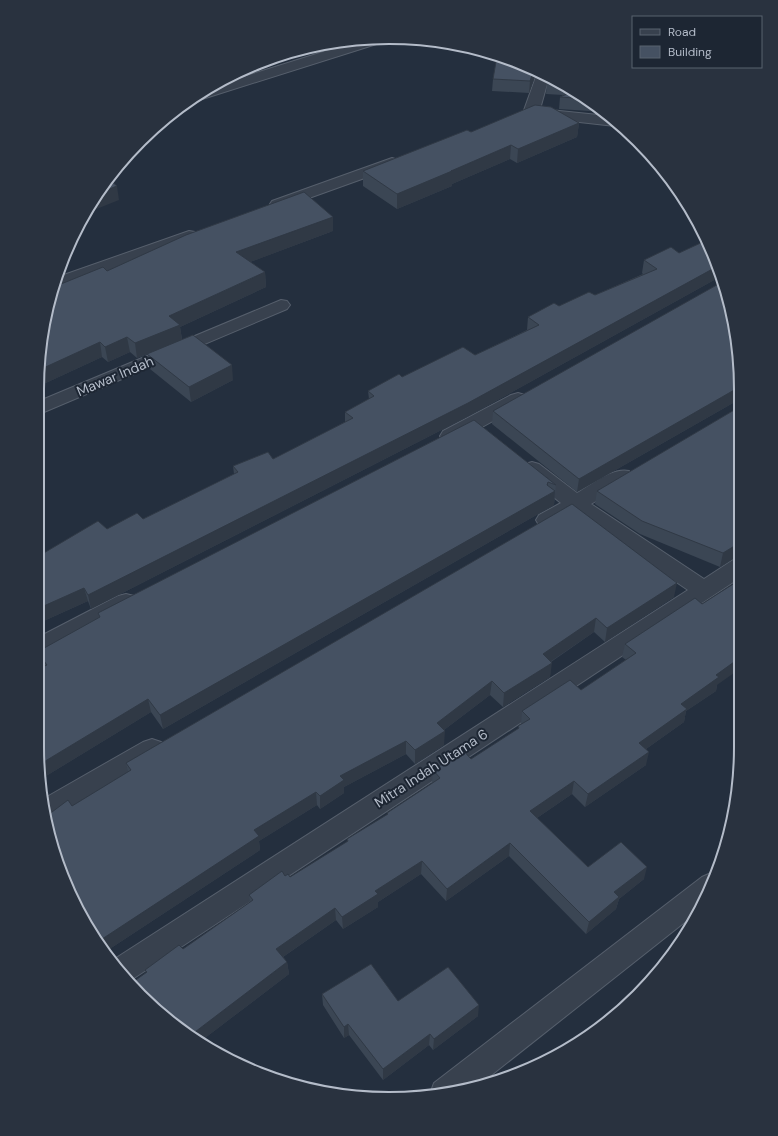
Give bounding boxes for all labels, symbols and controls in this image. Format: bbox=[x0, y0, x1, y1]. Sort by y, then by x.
legend bbox=[632, 16, 762, 68]
text: Road bbox=[668, 24, 696, 40]
text: Building bbox=[668, 44, 712, 60]
street label: Mawar Indah bbox=[74, 352, 156, 400]
street label: Mitra Indah Utama 6 bbox=[371, 725, 491, 811]

